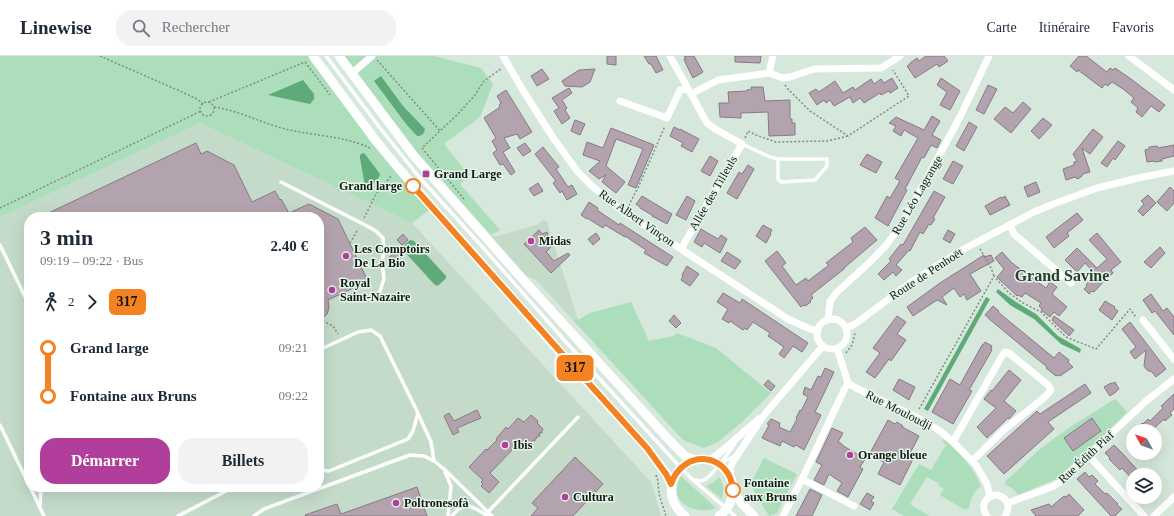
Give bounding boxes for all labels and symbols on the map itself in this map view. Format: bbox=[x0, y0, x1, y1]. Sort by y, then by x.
street label: Allée des Tilleuls bbox=[686, 153, 740, 233]
street label: Rue Léo Lagrange bbox=[889, 153, 945, 237]
place label: Grand Large bbox=[434, 167, 502, 181]
marker: Grand Large bbox=[421, 169, 431, 179]
marker: Grand large bbox=[405, 178, 421, 194]
place label: Grand large bbox=[339, 179, 403, 193]
street label: Rue Albert Vinçon bbox=[596, 187, 678, 249]
place label: Midas bbox=[539, 234, 571, 248]
marker: Midas bbox=[526, 236, 536, 246]
place label: Les Comptoirs De La Bio bbox=[354, 242, 430, 270]
street label: Route de Penhoët bbox=[887, 245, 966, 303]
marker: Les Comptoirs De La Bio bbox=[341, 251, 351, 261]
district label: Grand Savine bbox=[1015, 267, 1109, 284]
place label: Royal Saint-Nazaire bbox=[340, 276, 411, 304]
marker: Royal Saint-Nazaire bbox=[327, 285, 337, 295]
line badge: 317 bbox=[552, 355, 598, 381]
street label: Rue Mouloudji bbox=[863, 387, 935, 433]
north arrow bbox=[1126, 424, 1162, 460]
street label: Rue Édith Piaf bbox=[1055, 428, 1117, 486]
place label: Ibis bbox=[513, 438, 533, 452]
marker: Ibis bbox=[500, 440, 510, 450]
place label: Orange bleue bbox=[858, 448, 928, 462]
marker: Orange bleue bbox=[845, 450, 855, 460]
place label: Fontaine aux Bruns bbox=[744, 476, 797, 504]
marker: Fontaine aux Bruns bbox=[725, 482, 741, 498]
place label: Cultura bbox=[573, 490, 614, 504]
marker: Cultura bbox=[560, 492, 570, 502]
place label: Poltronesofà bbox=[404, 496, 468, 510]
marker: Poltronesofà bbox=[391, 498, 401, 508]

